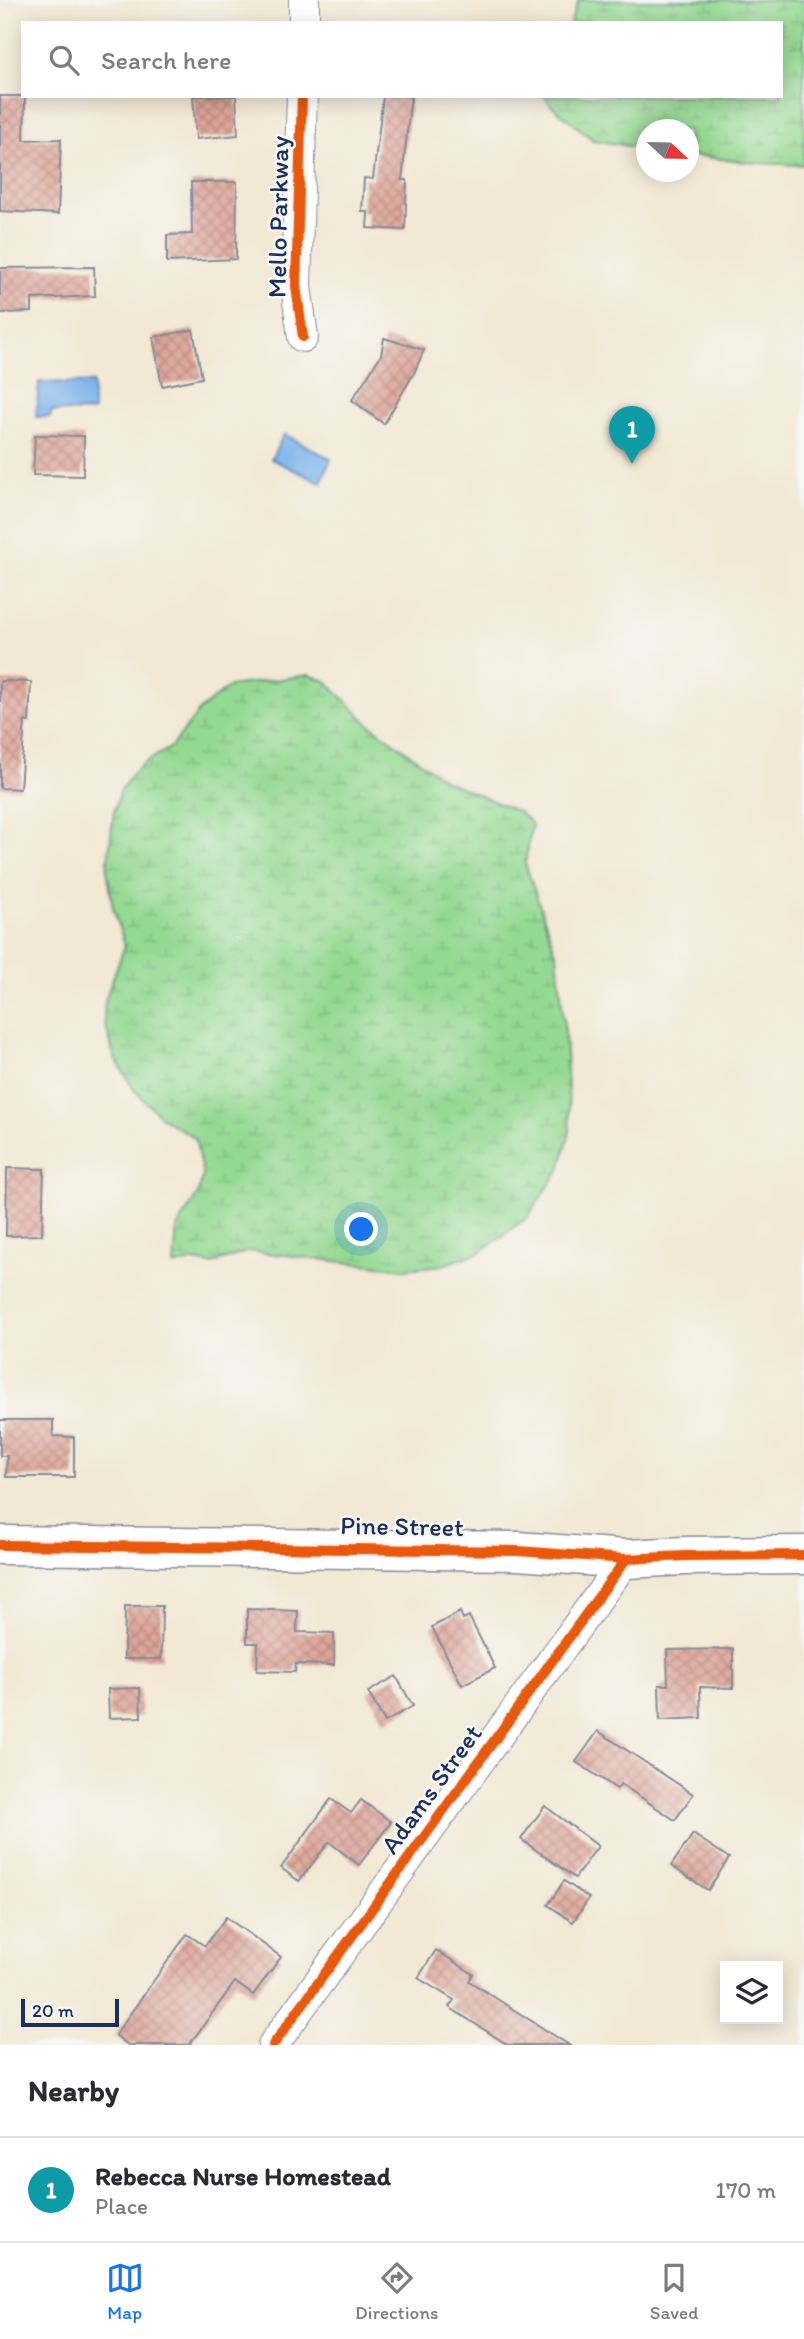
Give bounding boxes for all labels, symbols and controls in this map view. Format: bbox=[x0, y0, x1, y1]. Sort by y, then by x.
search box bbox=[21, 21, 783, 98]
icon: search bbox=[45, 41, 83, 79]
text: Search here bbox=[101, 44, 231, 76]
north arrow bbox=[636, 119, 699, 182]
street label: Mello Parkway bbox=[261, 136, 295, 298]
pin: 1 bbox=[609, 406, 655, 464]
your location bbox=[344, 1212, 378, 1246]
street label: Pine Street bbox=[340, 1509, 464, 1543]
street label: Adams Street bbox=[373, 1718, 489, 1860]
map controls bbox=[720, 1961, 783, 2024]
button: layers bbox=[720, 1961, 783, 2024]
scale bar bbox=[21, 1996, 119, 2028]
text: 20 m bbox=[32, 1999, 74, 2022]
text: Nearby bbox=[28, 2072, 119, 2109]
text: Rebecca Nurse Homestead bbox=[95, 2160, 391, 2192]
text: 1 bbox=[46, 2176, 56, 2204]
text: 170 m bbox=[715, 2176, 776, 2204]
text: Place bbox=[95, 2192, 148, 2220]
tab: Map bbox=[106, 2259, 144, 2324]
tab: Directions bbox=[355, 2259, 439, 2324]
tab: Saved bbox=[650, 2259, 698, 2324]

